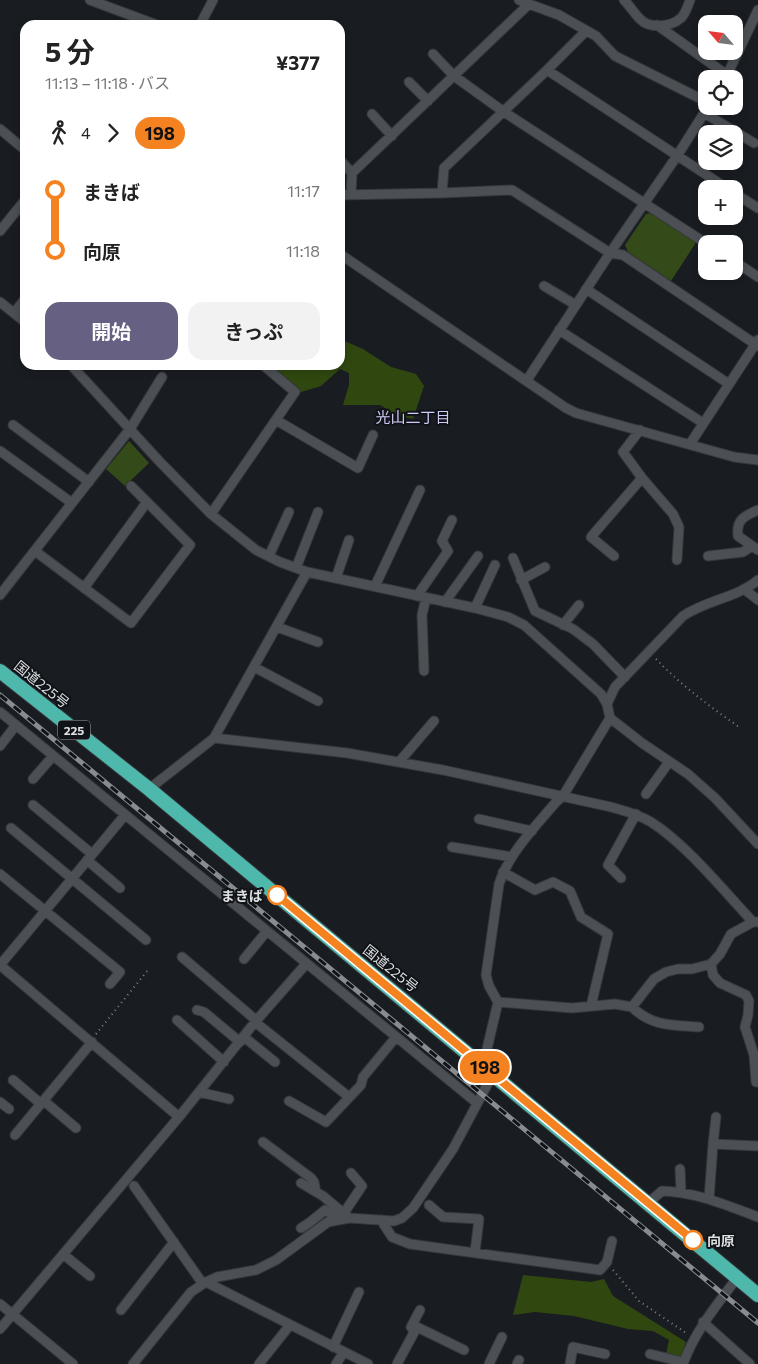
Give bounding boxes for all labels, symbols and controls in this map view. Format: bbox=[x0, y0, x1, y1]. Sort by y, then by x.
north arrow bbox=[698, 15, 742, 60]
map controls bbox=[698, 15, 743, 280]
text: 5 分 bbox=[45, 34, 95, 68]
text: ¥377 bbox=[276, 51, 320, 74]
button: locate bbox=[698, 70, 743, 115]
text: 11:13 – 11:18 · バス bbox=[45, 73, 170, 92]
icon: walk bbox=[45, 119, 73, 147]
icon: forward bbox=[99, 119, 127, 147]
text: 198 bbox=[145, 122, 175, 144]
text: 4 bbox=[81, 123, 91, 142]
button: layers bbox=[698, 125, 743, 170]
text: まきば bbox=[83, 180, 140, 203]
button: + bbox=[698, 180, 743, 225]
text: 11:17 bbox=[287, 181, 320, 200]
button: − bbox=[698, 235, 743, 280]
text: 向原 bbox=[83, 240, 121, 263]
text: 11:18 bbox=[286, 241, 320, 260]
button: 開始 bbox=[45, 302, 178, 360]
button: きっぷ bbox=[188, 302, 320, 360]
district label: 光山二丁目 bbox=[375, 408, 451, 426]
street label: 国道225号 bbox=[11, 657, 73, 711]
road number: 225 bbox=[58, 720, 90, 740]
marker: まきば bbox=[267, 885, 287, 905]
place label: まきば bbox=[221, 887, 263, 904]
street label: 国道225号 bbox=[360, 941, 422, 995]
line badge: 198 bbox=[456, 1051, 514, 1083]
text: 198 bbox=[470, 1056, 500, 1078]
marker: 向原 bbox=[683, 1230, 703, 1250]
place label: 向原 bbox=[707, 1232, 735, 1249]

